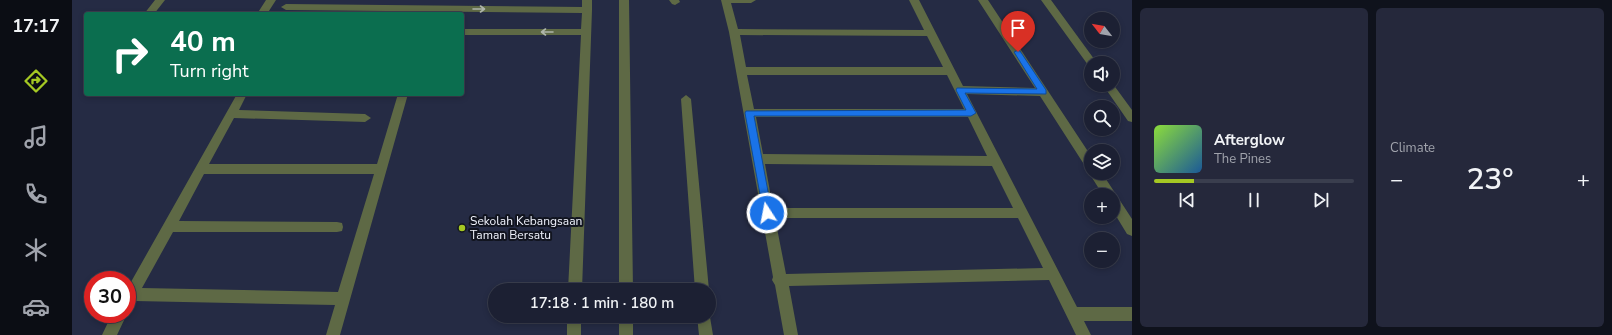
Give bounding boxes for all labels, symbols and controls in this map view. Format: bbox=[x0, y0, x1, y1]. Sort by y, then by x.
one-way arrow bbox=[472, 5, 485, 13]
pin bbox=[1001, 11, 1035, 52]
north arrow bbox=[1084, 12, 1120, 48]
map controls bbox=[1084, 12, 1120, 268]
text: 17:17 bbox=[12, 14, 60, 38]
icon: arrive bbox=[1007, 17, 1029, 39]
text: 40 m bbox=[170, 23, 236, 61]
icon: right bbox=[104, 28, 156, 80]
one-way arrow bbox=[541, 28, 554, 36]
button: sound bbox=[1084, 56, 1120, 92]
text: Turn right bbox=[170, 59, 249, 83]
icon: directions bbox=[22, 67, 50, 95]
button: search bbox=[1084, 100, 1120, 136]
icon: music bbox=[22, 123, 50, 151]
text: Afterglow bbox=[1214, 130, 1285, 150]
text: Climate bbox=[1390, 139, 1435, 157]
button: layers bbox=[1084, 144, 1120, 180]
text: The Pines bbox=[1214, 150, 1271, 168]
text: 23° bbox=[1466, 159, 1514, 200]
text: − bbox=[1390, 165, 1403, 195]
text: + bbox=[1577, 165, 1590, 195]
icon: phone bbox=[22, 180, 50, 208]
button: + bbox=[1084, 188, 1120, 224]
icon: previous bbox=[1176, 189, 1198, 211]
icon: pause bbox=[1243, 189, 1265, 211]
icon: next bbox=[1310, 189, 1332, 211]
position arrow bbox=[746, 192, 788, 234]
place label: Sekolah Kebangsaan Taman Bersatu bbox=[470, 213, 582, 243]
marker: Sekolah Kebangsaan Taman Bersatu bbox=[457, 223, 467, 233]
button: − bbox=[1084, 232, 1120, 268]
icon: climate bbox=[22, 236, 50, 264]
speed limit sign: 30 bbox=[84, 271, 136, 323]
icon: car bbox=[22, 293, 50, 321]
text: 17:18 · 1 min · 180 m bbox=[530, 293, 674, 313]

